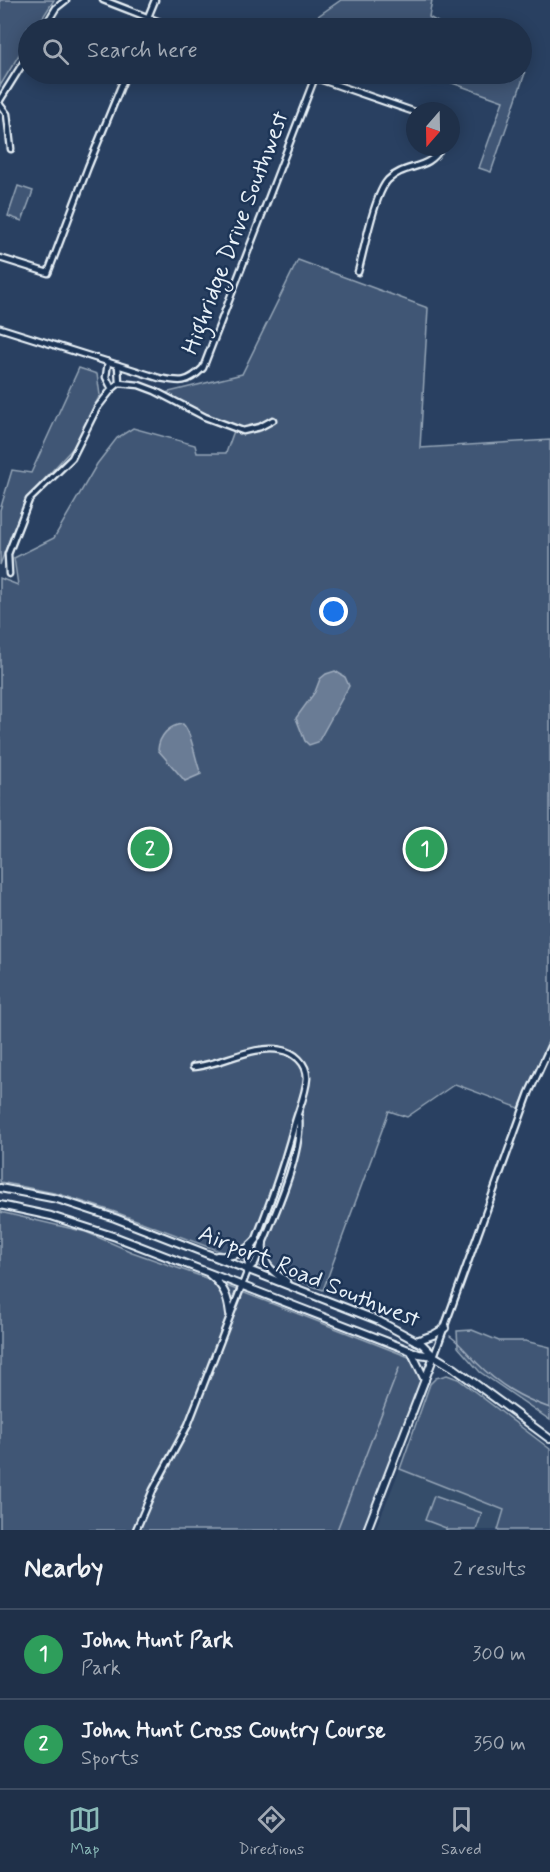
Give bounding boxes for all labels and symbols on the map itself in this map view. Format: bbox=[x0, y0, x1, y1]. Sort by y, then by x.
north arrow bbox=[406, 102, 460, 156]
street label: Highridge Drive Southwest bbox=[175, 107, 300, 360]
your location bbox=[319, 597, 348, 626]
pin: 2 bbox=[130, 826, 170, 872]
pin: 1 bbox=[406, 826, 444, 872]
street label: Airport Road Southwest bbox=[194, 1218, 425, 1336]

